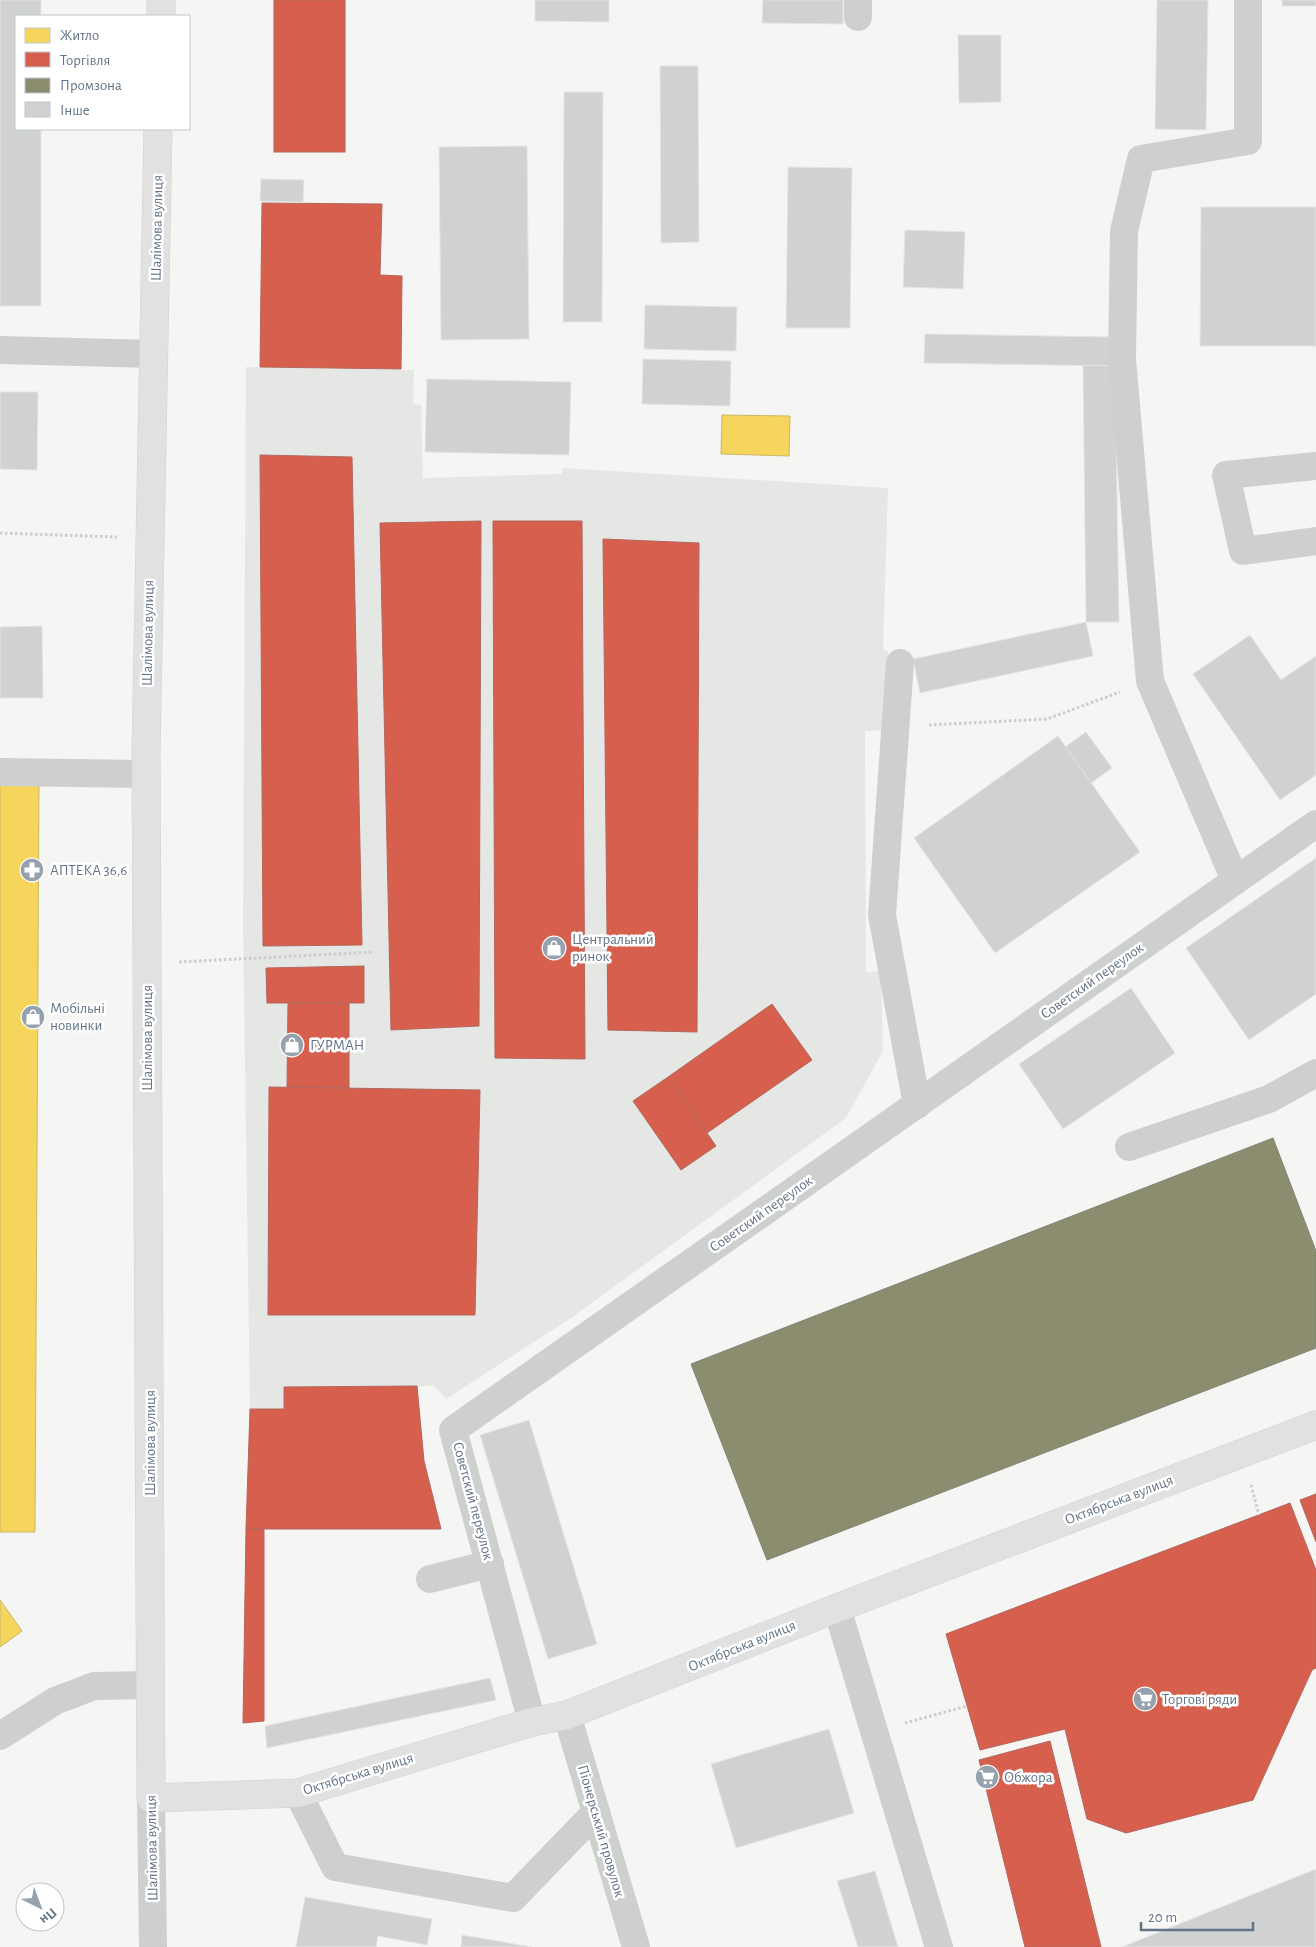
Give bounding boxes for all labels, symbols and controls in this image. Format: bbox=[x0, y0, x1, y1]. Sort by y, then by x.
legend bbox=[15, 15, 190, 130]
text: Житло bbox=[60, 28, 99, 43]
text: Торгівля bbox=[60, 53, 110, 68]
text: Промзона bbox=[60, 78, 122, 93]
text: Інше bbox=[60, 103, 90, 118]
street label: Шалімова вулиця bbox=[149, 175, 165, 281]
street label: Шалімова вулиця bbox=[140, 580, 156, 686]
pharmacy icon: АПТЕКА 36,6 bbox=[19, 857, 45, 883]
place label: АПТЕКА 36,6 bbox=[50, 863, 127, 878]
place label: Центральний ринок bbox=[572, 932, 654, 964]
shop icon: Центральний ринок bbox=[541, 935, 567, 961]
street label: Советский переулок bbox=[1038, 940, 1146, 1022]
street label: Шалімова вулиця bbox=[140, 985, 155, 1091]
place label: Мобільні новинки bbox=[50, 1001, 105, 1033]
shop icon: Мобільні новинки bbox=[20, 1004, 46, 1030]
shop icon: ГУРМАН bbox=[279, 1032, 305, 1058]
place label: ГУРМАН bbox=[310, 1038, 364, 1053]
street label: Советский переулок bbox=[707, 1173, 815, 1255]
street label: Шалімова вулиця bbox=[143, 1390, 158, 1496]
street label: Советский переулок bbox=[450, 1440, 496, 1562]
street label: Октябрська вулиця bbox=[1063, 1472, 1175, 1528]
street label: Октябрська вулиця bbox=[686, 1618, 798, 1674]
supermarket icon: Торгові ряди bbox=[1132, 1686, 1158, 1712]
place label: Торгові ряди bbox=[1162, 1692, 1237, 1707]
street label: Октябрська вулиця bbox=[301, 1750, 415, 1798]
street label: Піонерський провулок bbox=[575, 1763, 627, 1899]
supermarket icon: Обжора bbox=[974, 1764, 1000, 1790]
place label: Обжора bbox=[1004, 1770, 1053, 1785]
street label: Шалімова вулиця bbox=[144, 1795, 160, 1901]
north arrow bbox=[15, 1882, 65, 1932]
scale bar bbox=[1141, 1900, 1254, 1932]
text: Пн bbox=[37, 1905, 59, 1927]
text: 20 m bbox=[1148, 1910, 1177, 1925]

